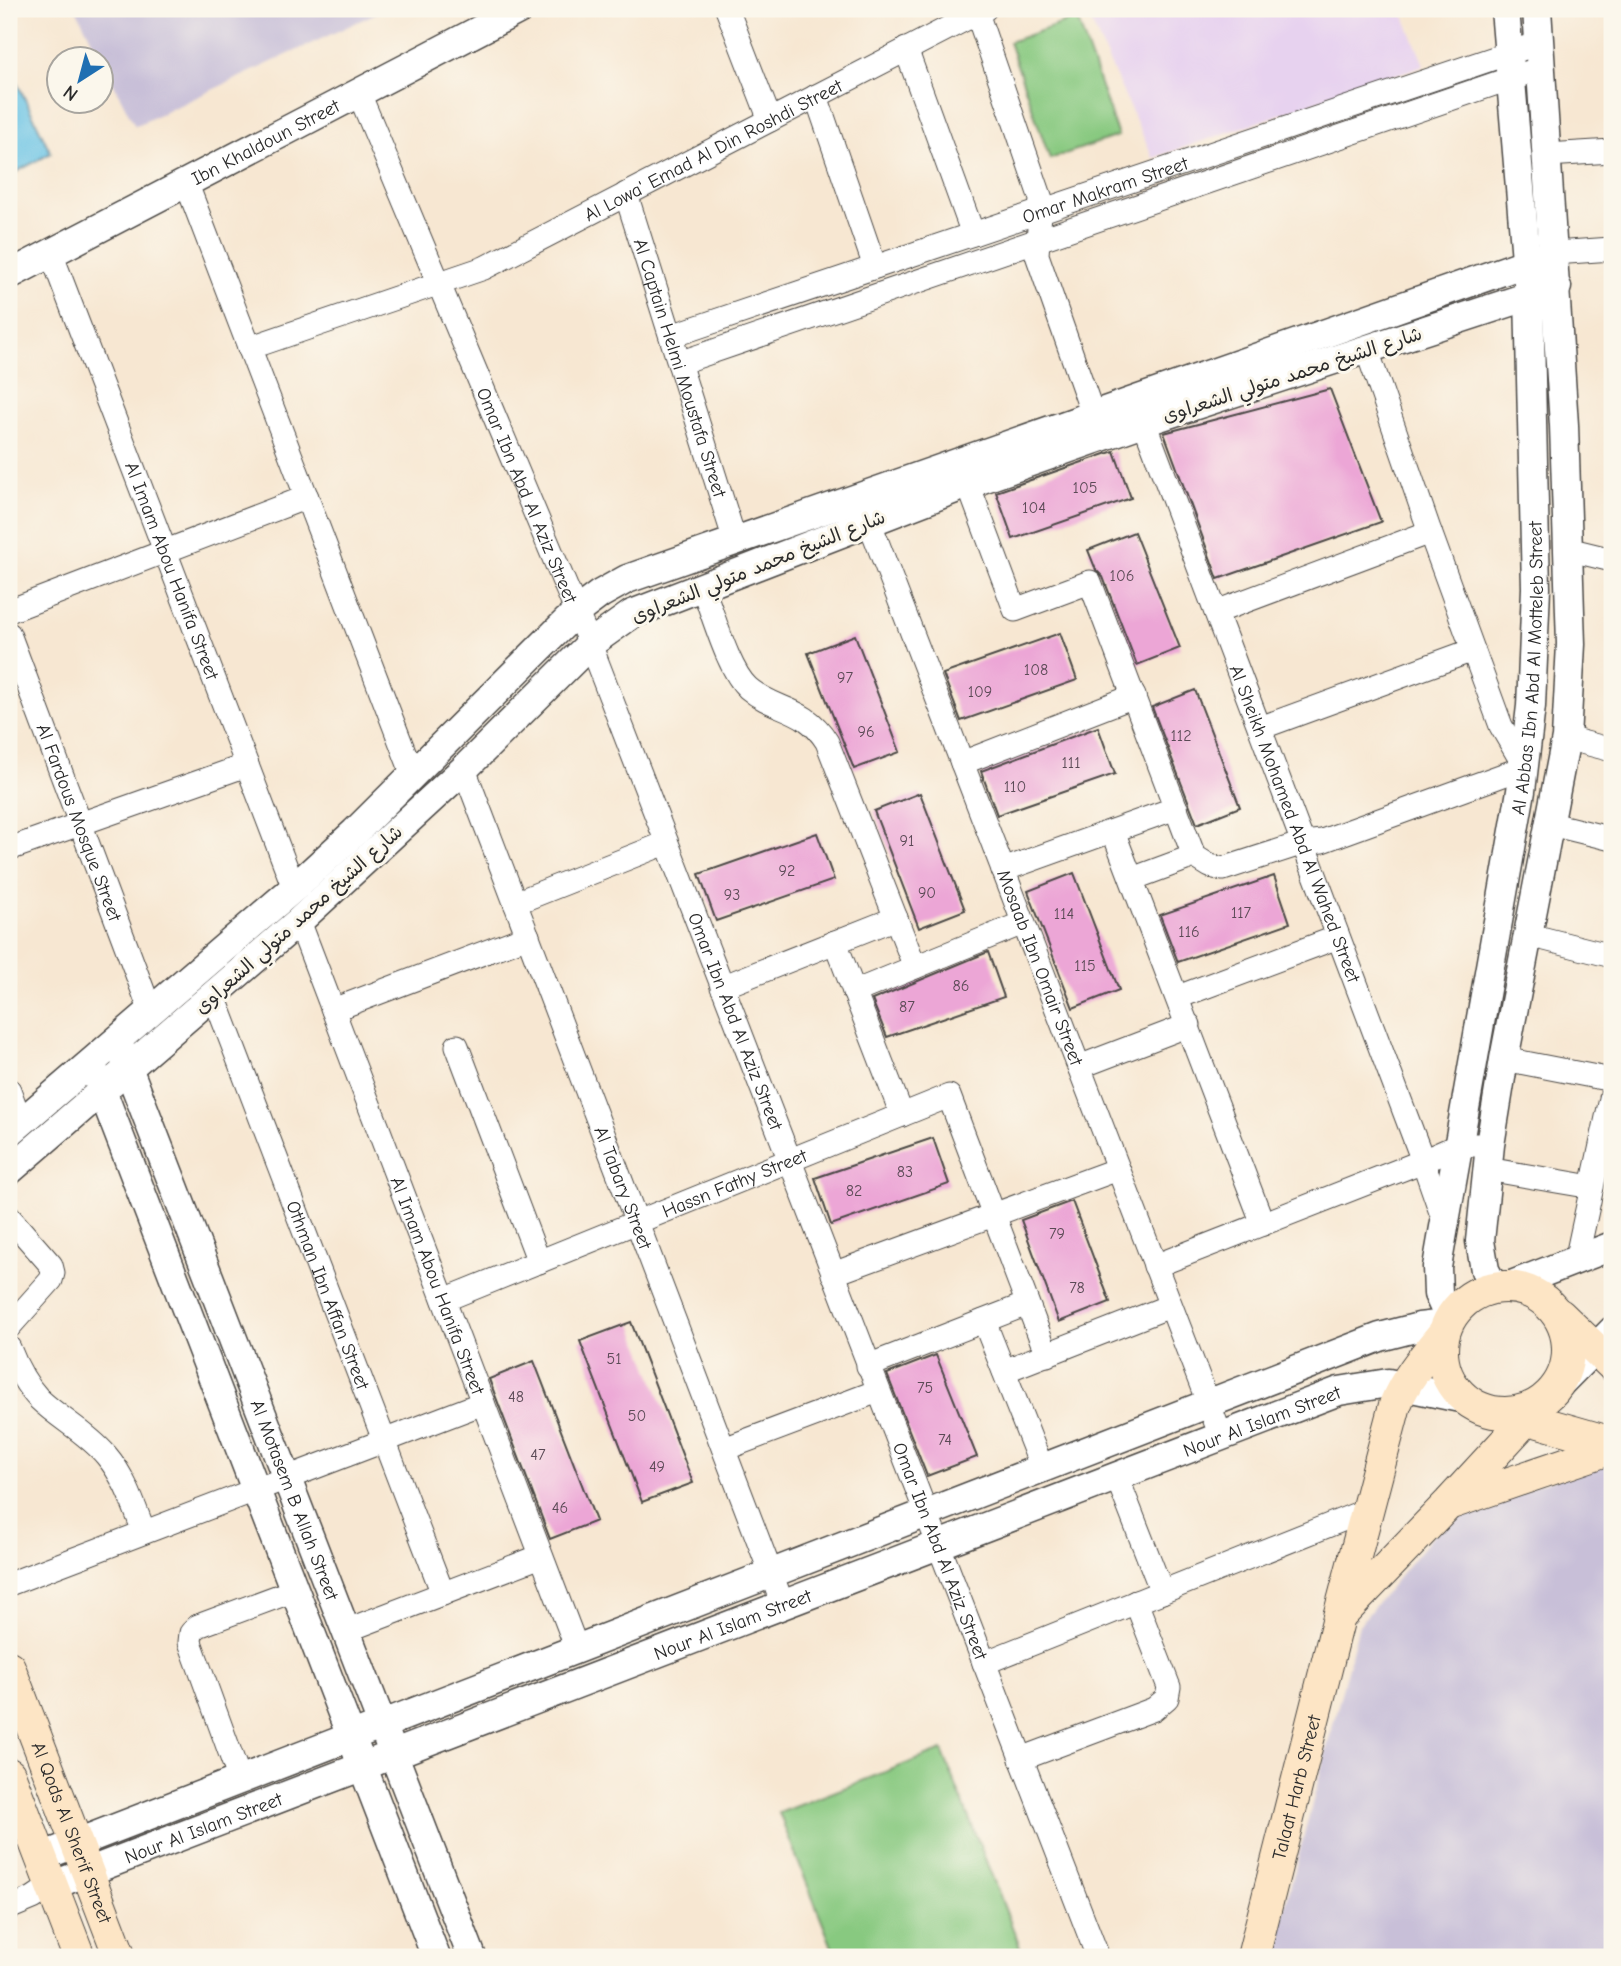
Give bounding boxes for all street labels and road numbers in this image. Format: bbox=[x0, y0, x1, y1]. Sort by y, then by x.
street label: Al Lowa' Emad Al Din Roshdi Street bbox=[581, 75, 847, 226]
street label: Ibn Khaldoun Street bbox=[188, 95, 344, 190]
street label: Omar Makram Street bbox=[1020, 152, 1191, 229]
street label: Al Captain Helmi Moustafa Street bbox=[629, 236, 731, 500]
street label: شارع الشيخ محمد متولي الشعراوى bbox=[1160, 323, 1426, 432]
street label: Omar Ibn Abd Al Aziz Street bbox=[472, 384, 582, 607]
street label: Al Imam Abou Hanifa Street bbox=[120, 459, 223, 683]
street label: شارع الشيخ محمد متولي الشعراوى bbox=[628, 506, 890, 633]
street label: Al Abbas Ibn Abd Al Motteleb Street bbox=[1507, 520, 1548, 817]
street label: Al Sheikh Mohamed Abd Al Wahed Street bbox=[1225, 662, 1365, 986]
street label: Al Fardous Mosque Street bbox=[32, 721, 126, 925]
street label: شارع الشيخ محمد متولي الشعراوى bbox=[190, 821, 410, 1022]
street label: Mosaab Ibn Omair Street bbox=[992, 867, 1088, 1069]
street label: Omar Ibn Abd Al Aziz Street bbox=[683, 910, 787, 1134]
street label: Al Tabary Street bbox=[589, 1123, 656, 1253]
street label: Hassn Fathy Street bbox=[659, 1144, 811, 1223]
street label: Al Imam Abou Hanifa Street bbox=[386, 1174, 489, 1398]
street label: Othman Ibn Affan Street bbox=[281, 1198, 374, 1393]
street label: Nour Al Islam Street bbox=[1180, 1381, 1344, 1462]
street label: Al Motasem B Allah Street bbox=[246, 1397, 343, 1604]
street label: Omar Ibn Abd Al Aziz Street bbox=[888, 1439, 992, 1663]
street label: Nour Al Islam Street bbox=[651, 1585, 815, 1665]
street label: Talaat Harb Street bbox=[1268, 1712, 1326, 1862]
street label: Al Qods Al Sherif Street bbox=[27, 1739, 116, 1927]
street label: Nour Al Islam Street bbox=[122, 1788, 286, 1869]

